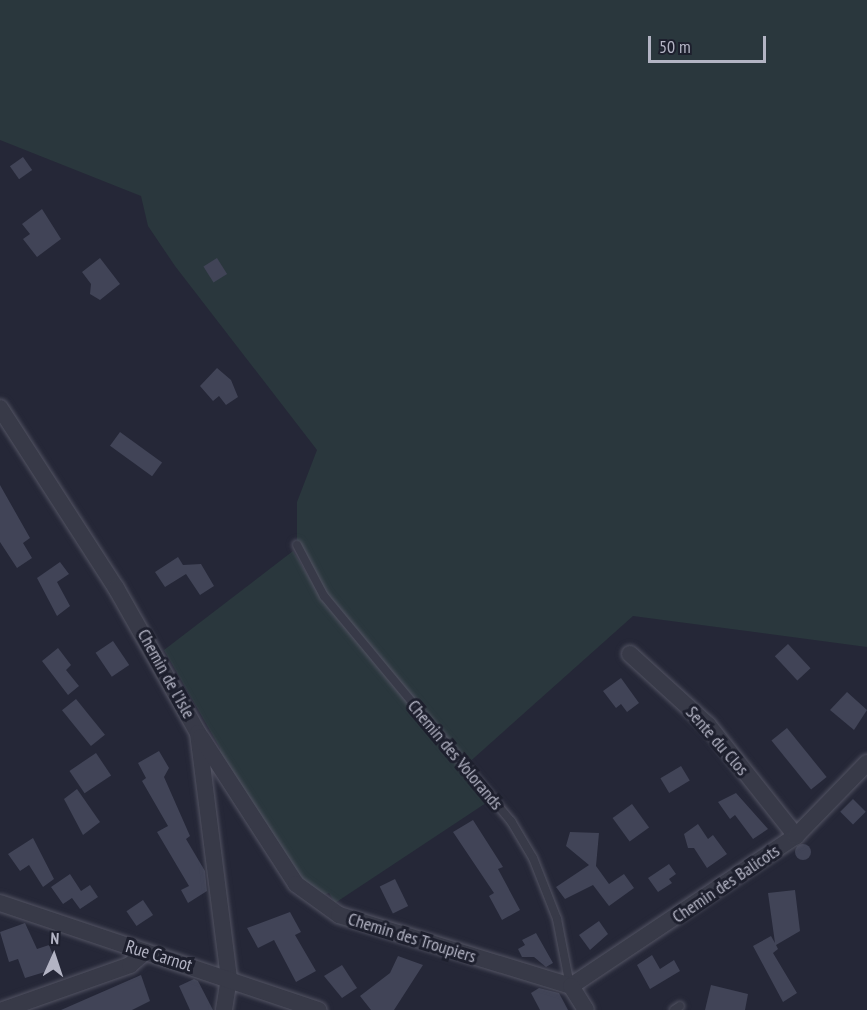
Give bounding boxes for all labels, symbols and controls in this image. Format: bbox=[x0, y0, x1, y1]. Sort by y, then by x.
scale bar bbox=[651, 24, 770, 62]
text: 50 m bbox=[659, 35, 691, 58]
street label: Chemin de l’Isle bbox=[133, 625, 199, 723]
street label: Chemin des Volorands bbox=[403, 696, 507, 814]
street label: Sente du Clos bbox=[681, 702, 753, 780]
street label: Chemin des Balicots bbox=[668, 840, 784, 928]
street label: Chemin des Troupiers bbox=[345, 908, 479, 968]
north arrow bbox=[24, 926, 84, 986]
text: N bbox=[50, 928, 60, 948]
street label: Rue Carnot bbox=[123, 936, 195, 976]

